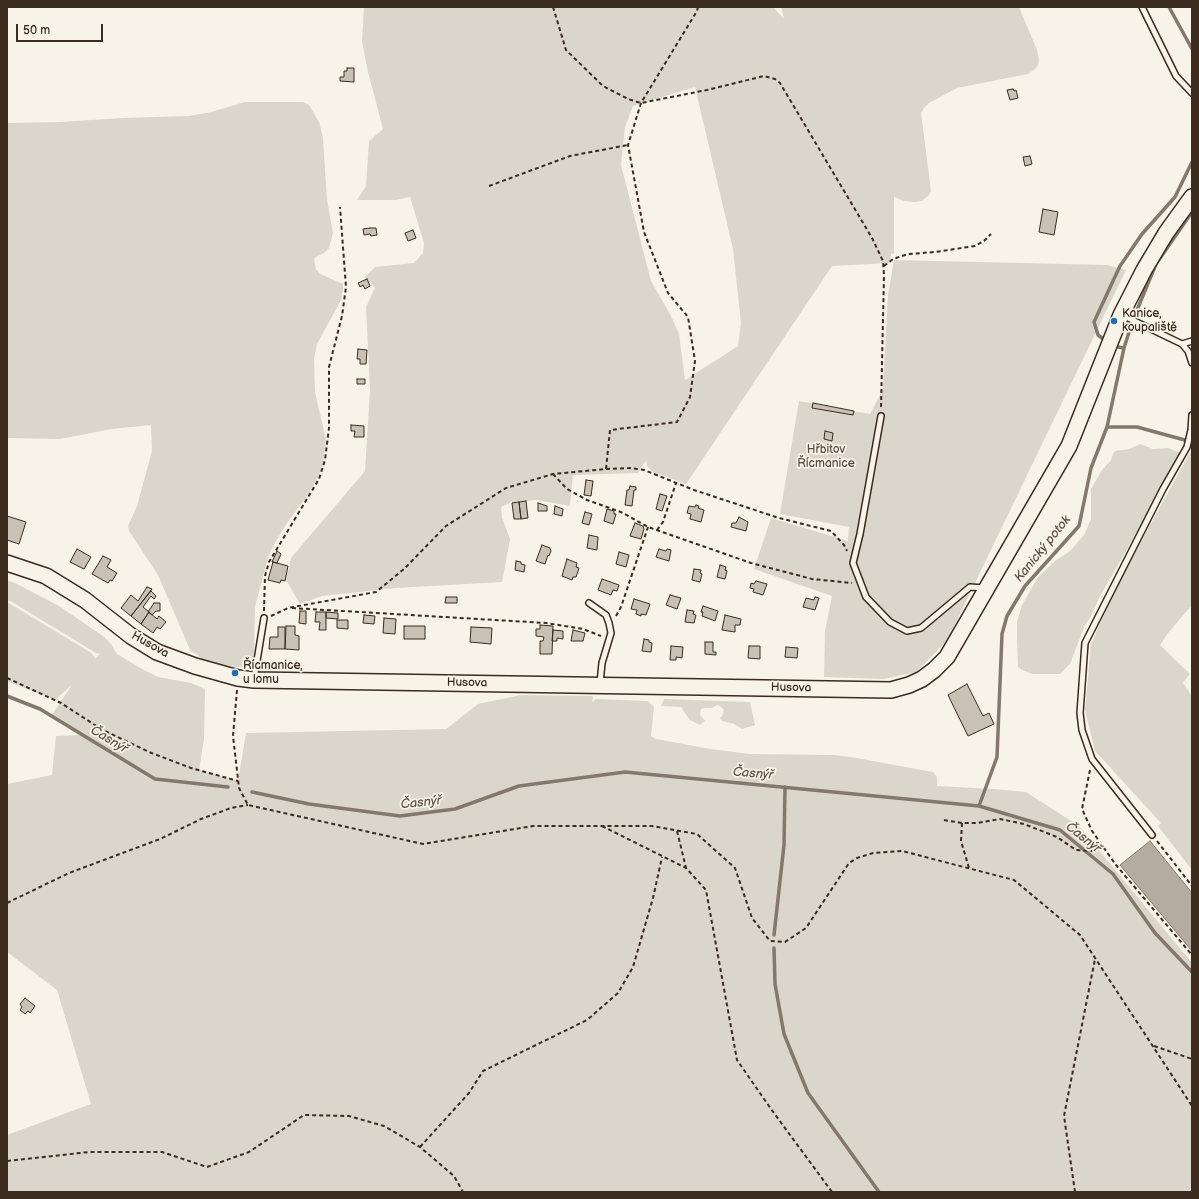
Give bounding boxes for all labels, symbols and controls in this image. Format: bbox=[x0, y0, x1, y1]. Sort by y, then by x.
scale bar bbox=[18, 16, 105, 42]
text: 50 m bbox=[23, 23, 50, 38]
place label: Kanice, koupaliště bbox=[1122, 307, 1177, 335]
marker: Kanice, koupaliště bbox=[1109, 316, 1119, 326]
park label: Hřbitov Řícmanice bbox=[797, 443, 855, 471]
water label: Kanický potok bbox=[1011, 513, 1075, 585]
street label: Husova bbox=[129, 629, 171, 661]
place label: Řícmanice, u lomu bbox=[243, 659, 302, 687]
marker: Řícmanice, u lomu bbox=[230, 668, 240, 678]
street label: Husova bbox=[447, 675, 487, 691]
street label: Husova bbox=[771, 680, 811, 696]
water label: Časnýř bbox=[88, 723, 130, 757]
water label: Časnýř bbox=[732, 764, 774, 784]
water label: Časnýř bbox=[400, 793, 442, 813]
water label: Časnýř bbox=[1062, 819, 1104, 857]

